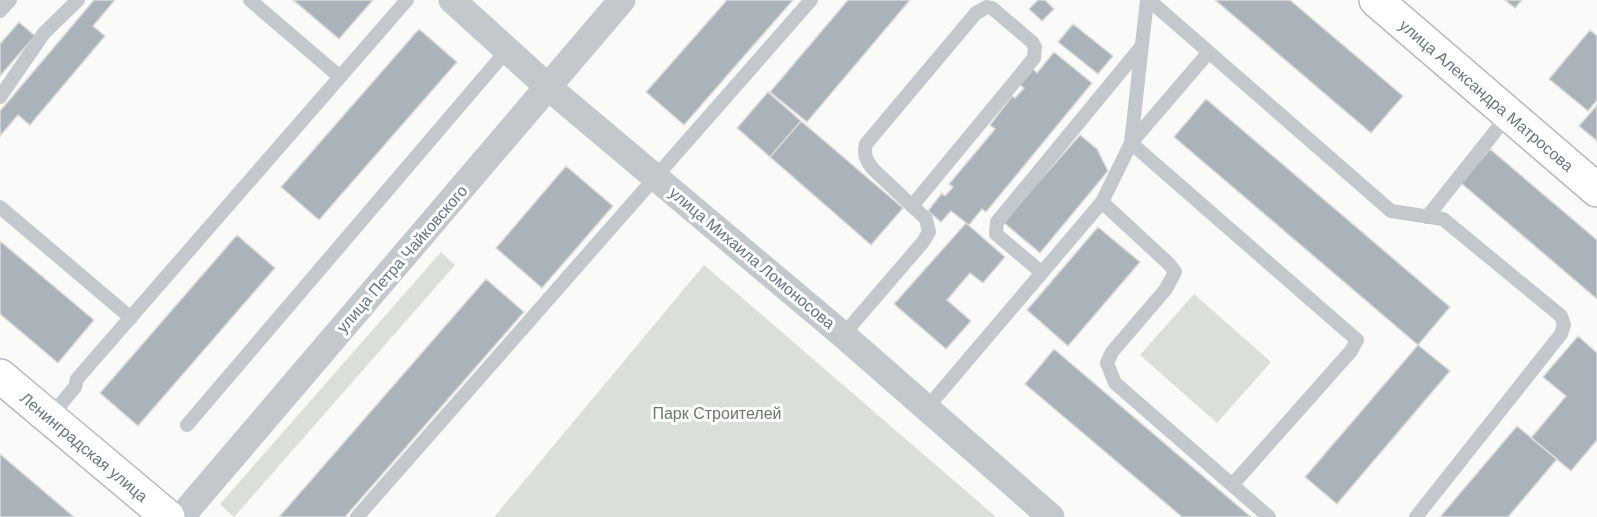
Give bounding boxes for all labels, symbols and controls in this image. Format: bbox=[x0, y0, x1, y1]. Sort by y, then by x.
street label: улица Александра Матросова bbox=[1396, 16, 1577, 175]
street label: улица Петра Чайковского bbox=[334, 182, 471, 336]
street label: улица Михаила Ломоносова bbox=[666, 184, 838, 332]
street label: Ленинградская улица bbox=[17, 389, 151, 505]
park label: Парк Строителей bbox=[652, 405, 782, 422]

